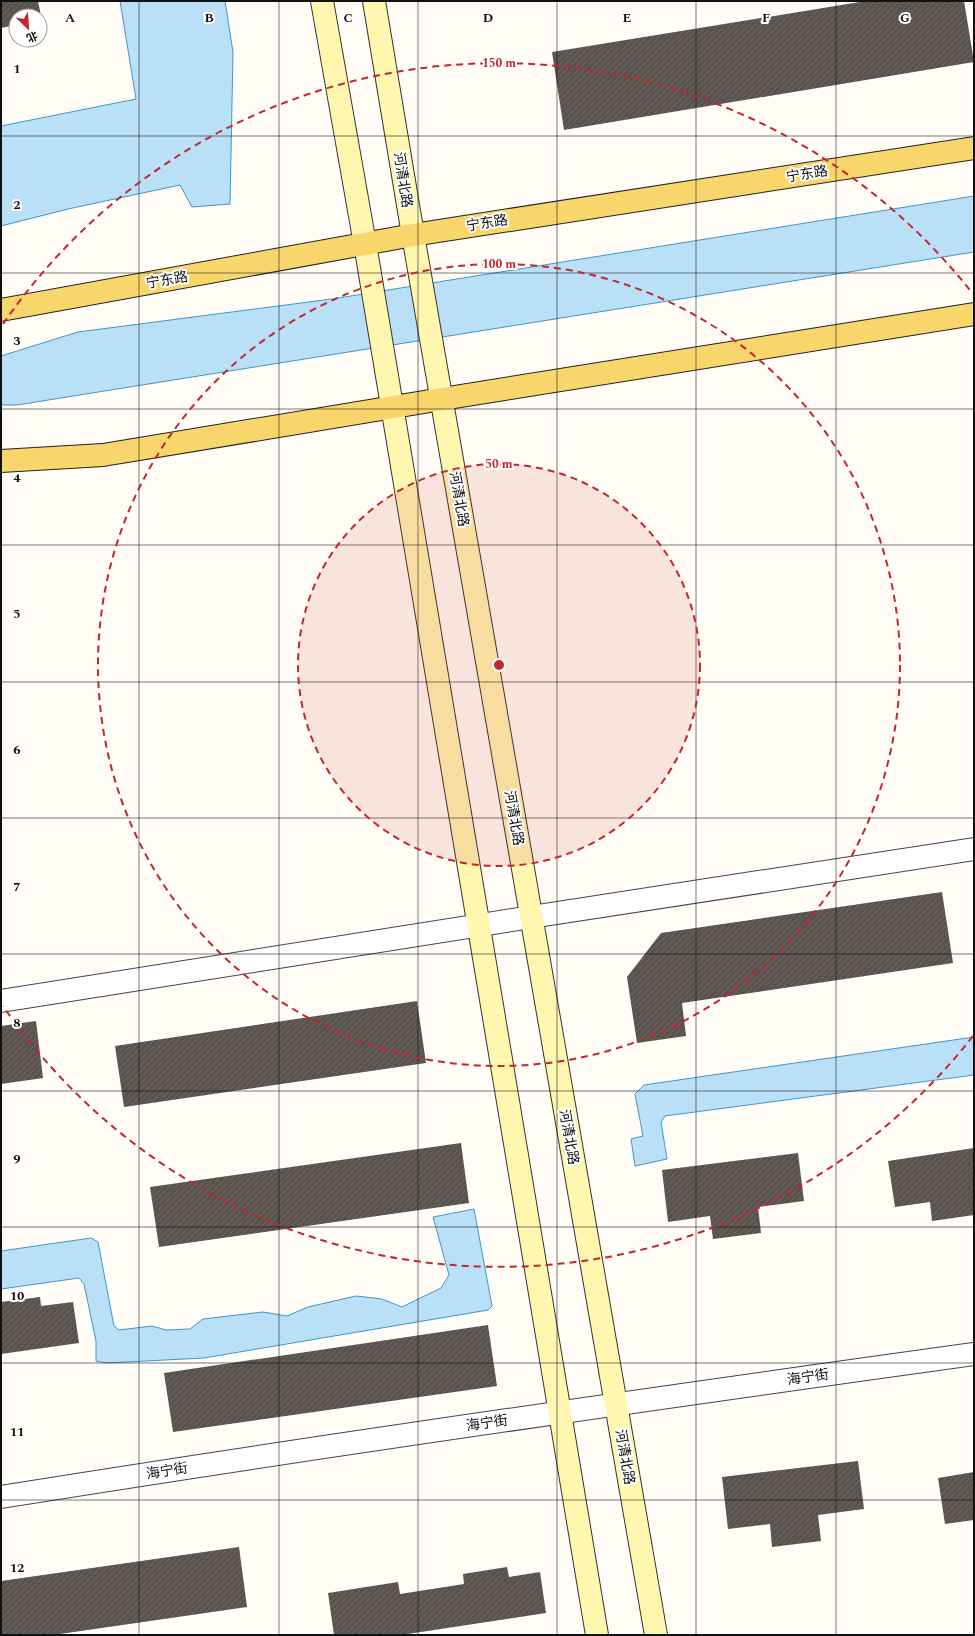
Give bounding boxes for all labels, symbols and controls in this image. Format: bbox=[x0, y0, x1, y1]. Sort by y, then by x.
north arrow bbox=[8, 8, 48, 48]
text: A bbox=[65, 8, 75, 28]
text: B bbox=[204, 8, 214, 28]
text: C bbox=[343, 8, 353, 28]
text: D bbox=[483, 8, 493, 28]
text: E bbox=[623, 8, 632, 28]
text: F bbox=[762, 8, 770, 28]
text: G bbox=[900, 8, 910, 28]
text: 北 bbox=[23, 27, 41, 47]
text: 150 m bbox=[482, 54, 516, 73]
text: 1 bbox=[13, 59, 21, 79]
street label: 河清北路 bbox=[388, 151, 418, 209]
street label: 宁东路 bbox=[785, 160, 829, 188]
text: 2 bbox=[13, 195, 21, 215]
street label: 宁东路 bbox=[465, 209, 509, 237]
text: 100 m bbox=[482, 255, 516, 274]
street label: 宁东路 bbox=[144, 266, 190, 294]
text: 3 bbox=[13, 331, 21, 351]
text: 50 m bbox=[485, 455, 513, 474]
text: 4 bbox=[13, 468, 21, 488]
street label: 河清北路 bbox=[444, 470, 474, 528]
text: 5 bbox=[13, 604, 21, 624]
centre of rings bbox=[492, 658, 506, 672]
text: 6 bbox=[13, 740, 21, 760]
street label: 河清北路 bbox=[499, 789, 529, 847]
text: 7 bbox=[13, 877, 21, 897]
text: 8 bbox=[13, 1013, 21, 1033]
street label: 河清北路 bbox=[554, 1108, 584, 1166]
text: 9 bbox=[13, 1149, 21, 1169]
text: 10 bbox=[10, 1286, 24, 1306]
street label: 海宁街 bbox=[786, 1364, 830, 1390]
street label: 海宁街 bbox=[465, 1410, 509, 1436]
text: 11 bbox=[10, 1422, 24, 1442]
street label: 河清北路 bbox=[610, 1428, 640, 1486]
street label: 海宁街 bbox=[145, 1457, 189, 1485]
text: 12 bbox=[10, 1558, 24, 1578]

